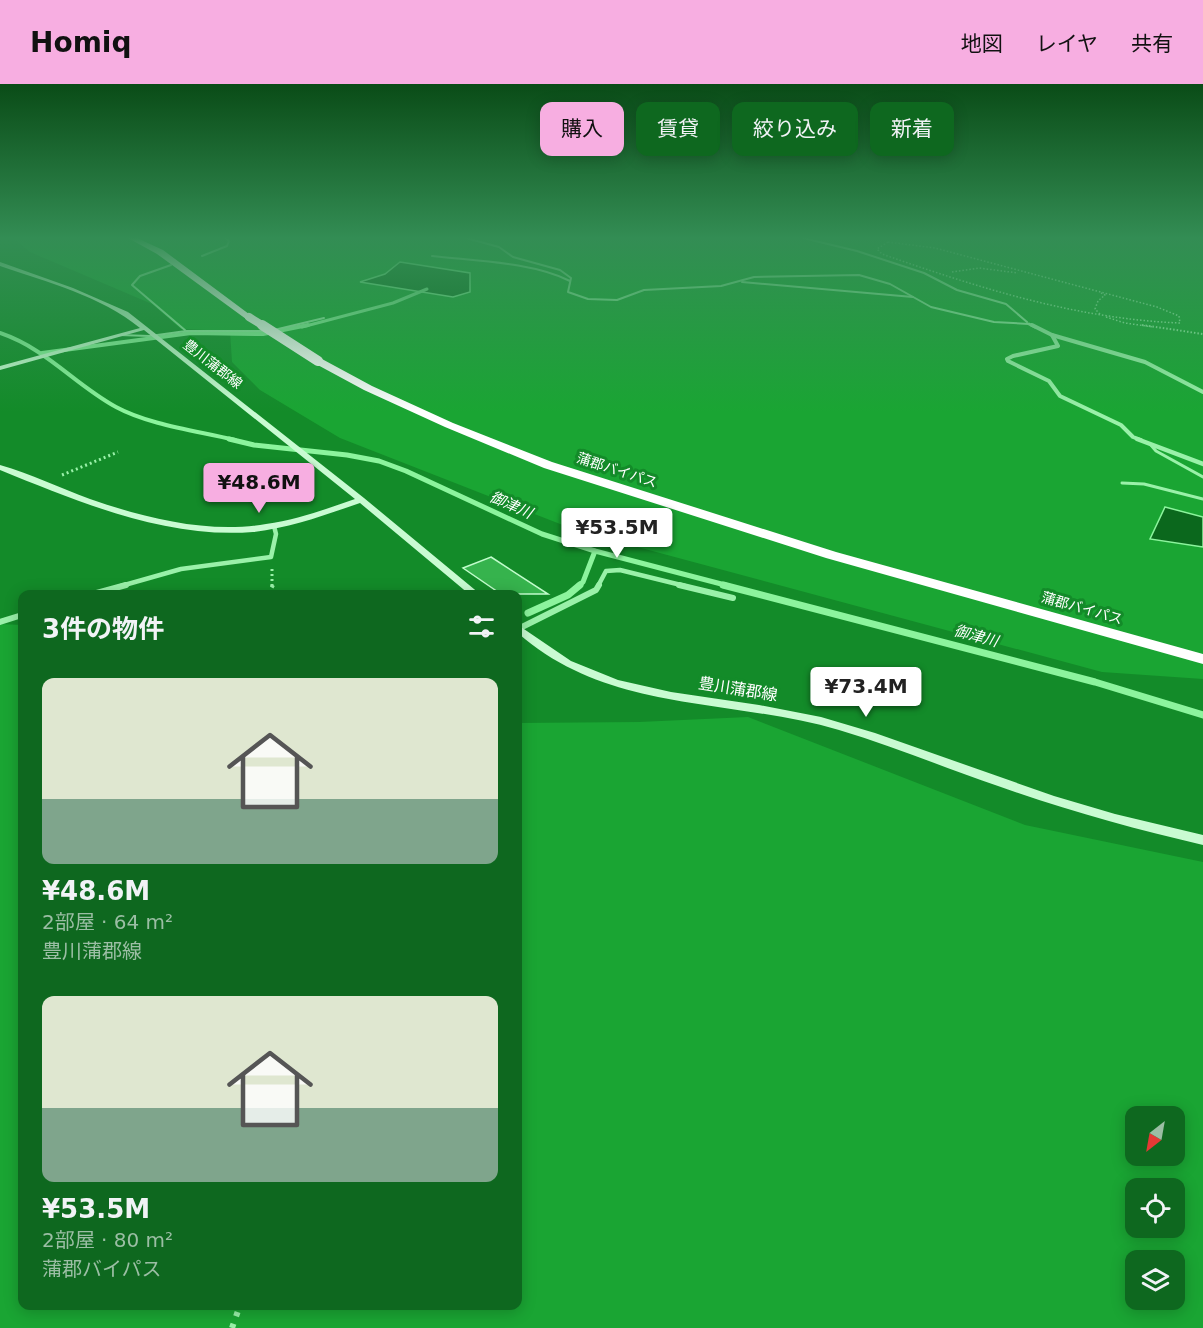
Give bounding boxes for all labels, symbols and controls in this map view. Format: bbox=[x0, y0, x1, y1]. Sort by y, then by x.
text: Homiq bbox=[30, 26, 132, 59]
text: 地図 bbox=[961, 32, 1003, 56]
text: レイヤ bbox=[1036, 32, 1098, 56]
text: 共有 bbox=[1131, 32, 1173, 56]
chip: 購入 bbox=[540, 102, 624, 156]
chip: 賃貸 bbox=[636, 102, 720, 156]
chip: 絞り込み bbox=[732, 102, 858, 156]
chip: 新着 bbox=[870, 102, 954, 156]
street label: 豊川蒲郡線 bbox=[180, 336, 246, 392]
street label: 蒲郡バイパス bbox=[575, 449, 659, 491]
pin: ¥48.6M bbox=[210, 463, 308, 514]
text: ¥48.6M bbox=[217, 470, 301, 494]
water label: 御津川 bbox=[487, 488, 537, 523]
pin: ¥53.5M bbox=[568, 508, 666, 559]
text: ¥53.5M bbox=[575, 515, 659, 539]
street label: 蒲郡バイパス bbox=[1040, 589, 1124, 627]
icon: filters bbox=[465, 610, 498, 643]
text: 3件の物件 bbox=[42, 614, 164, 644]
water label: 御津川 bbox=[952, 621, 1002, 651]
pin: ¥73.4M bbox=[817, 667, 915, 718]
street label: 豊川蒲郡線 bbox=[697, 673, 779, 705]
text: ¥73.4M bbox=[824, 674, 908, 698]
icon: home bbox=[216, 717, 324, 825]
text: ¥48.6M bbox=[42, 876, 150, 906]
text: 2部屋 · 64 m² bbox=[42, 910, 173, 934]
text: 豊川蒲郡線 bbox=[42, 939, 142, 963]
icon: home bbox=[216, 1035, 324, 1143]
north arrow bbox=[1125, 1106, 1185, 1166]
map controls bbox=[1125, 1106, 1185, 1310]
button: locate bbox=[1125, 1178, 1185, 1238]
text: ¥53.5M bbox=[42, 1194, 150, 1224]
text: 2部屋 · 80 m² bbox=[42, 1228, 173, 1252]
button: layers bbox=[1125, 1250, 1185, 1310]
text: 蒲郡バイパス bbox=[42, 1257, 162, 1281]

